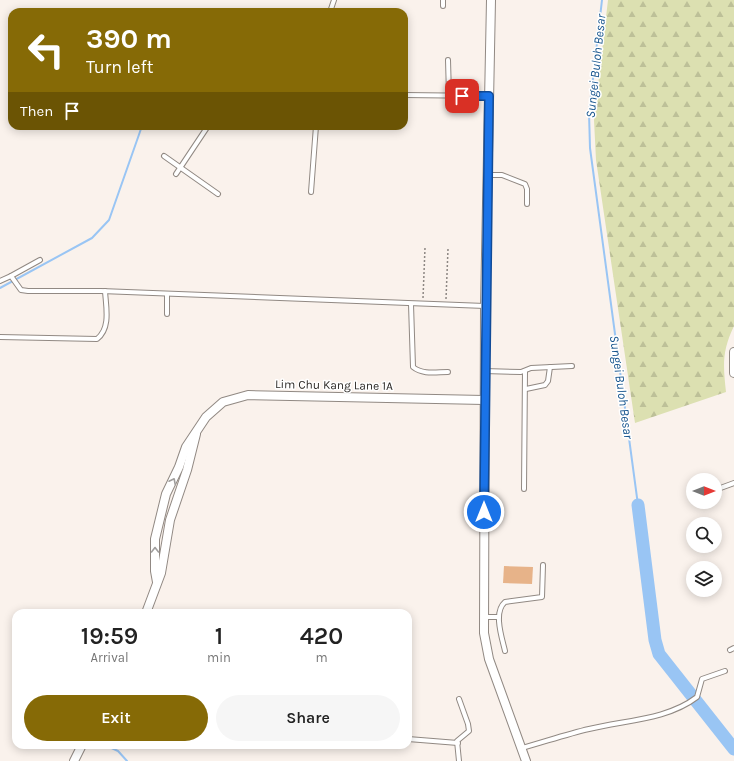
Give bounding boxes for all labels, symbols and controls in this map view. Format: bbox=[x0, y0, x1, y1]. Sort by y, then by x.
water label: Sungei Buloh Besar bbox=[583, 13, 608, 119]
text: 390 m bbox=[86, 22, 172, 55]
icon: left bbox=[20, 24, 72, 76]
text: Turn left bbox=[86, 56, 154, 78]
pin bbox=[445, 79, 479, 113]
icon: arrive bbox=[451, 85, 473, 107]
icon: arrive bbox=[61, 100, 83, 122]
text: Then bbox=[20, 102, 53, 120]
water label: Sungei Buloh Besar bbox=[607, 334, 636, 440]
street label: Lim Chu Kang Lane 1A bbox=[275, 377, 393, 393]
north arrow bbox=[686, 473, 722, 509]
map controls bbox=[686, 473, 722, 597]
one-way arrow bbox=[168, 478, 175, 485]
position arrow bbox=[463, 491, 505, 533]
button: search bbox=[686, 517, 722, 553]
one-way arrow bbox=[151, 547, 159, 553]
button: layers bbox=[686, 561, 722, 597]
text: 19:59 bbox=[81, 622, 138, 650]
text: 1 bbox=[215, 622, 223, 650]
text: 420 bbox=[300, 622, 343, 650]
text: Arrival bbox=[90, 650, 129, 665]
text: min bbox=[207, 650, 231, 665]
text: m bbox=[315, 650, 328, 665]
button: Exit bbox=[24, 695, 208, 741]
button: Share bbox=[216, 695, 400, 741]

